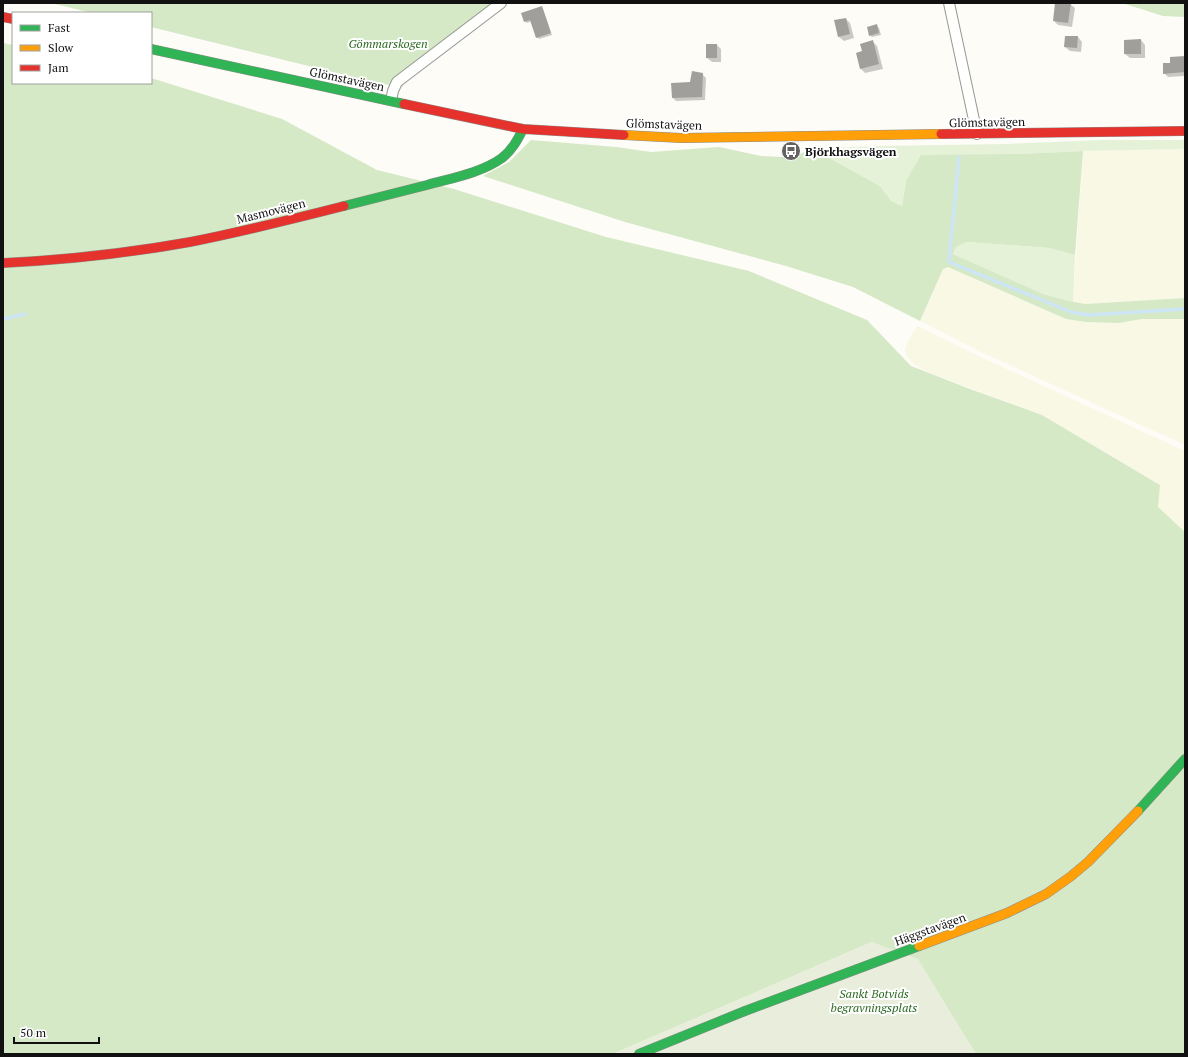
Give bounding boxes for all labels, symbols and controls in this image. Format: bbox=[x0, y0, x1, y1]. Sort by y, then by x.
legend bbox=[12, 12, 152, 84]
text: Fast bbox=[48, 20, 71, 35]
park label: Gömmarskogen bbox=[348, 36, 428, 51]
text: Slow bbox=[48, 40, 74, 55]
text: Jam bbox=[48, 60, 69, 75]
street label: Glömstavägen bbox=[308, 64, 386, 94]
street label: Glömstavägen bbox=[949, 114, 1025, 130]
street label: Glömstavägen bbox=[626, 115, 702, 133]
bus stop icon: Björkhagsvägen bbox=[780, 140, 802, 162]
place label: Björkhagsvägen bbox=[805, 144, 897, 159]
street label: Masmovägen bbox=[235, 195, 307, 227]
street label: Häggstavägen bbox=[892, 909, 968, 949]
park label: Sankt Botvids begravningsplats bbox=[831, 986, 917, 1015]
scale bar bbox=[14, 1019, 99, 1045]
text: 50 m bbox=[20, 1025, 47, 1040]

